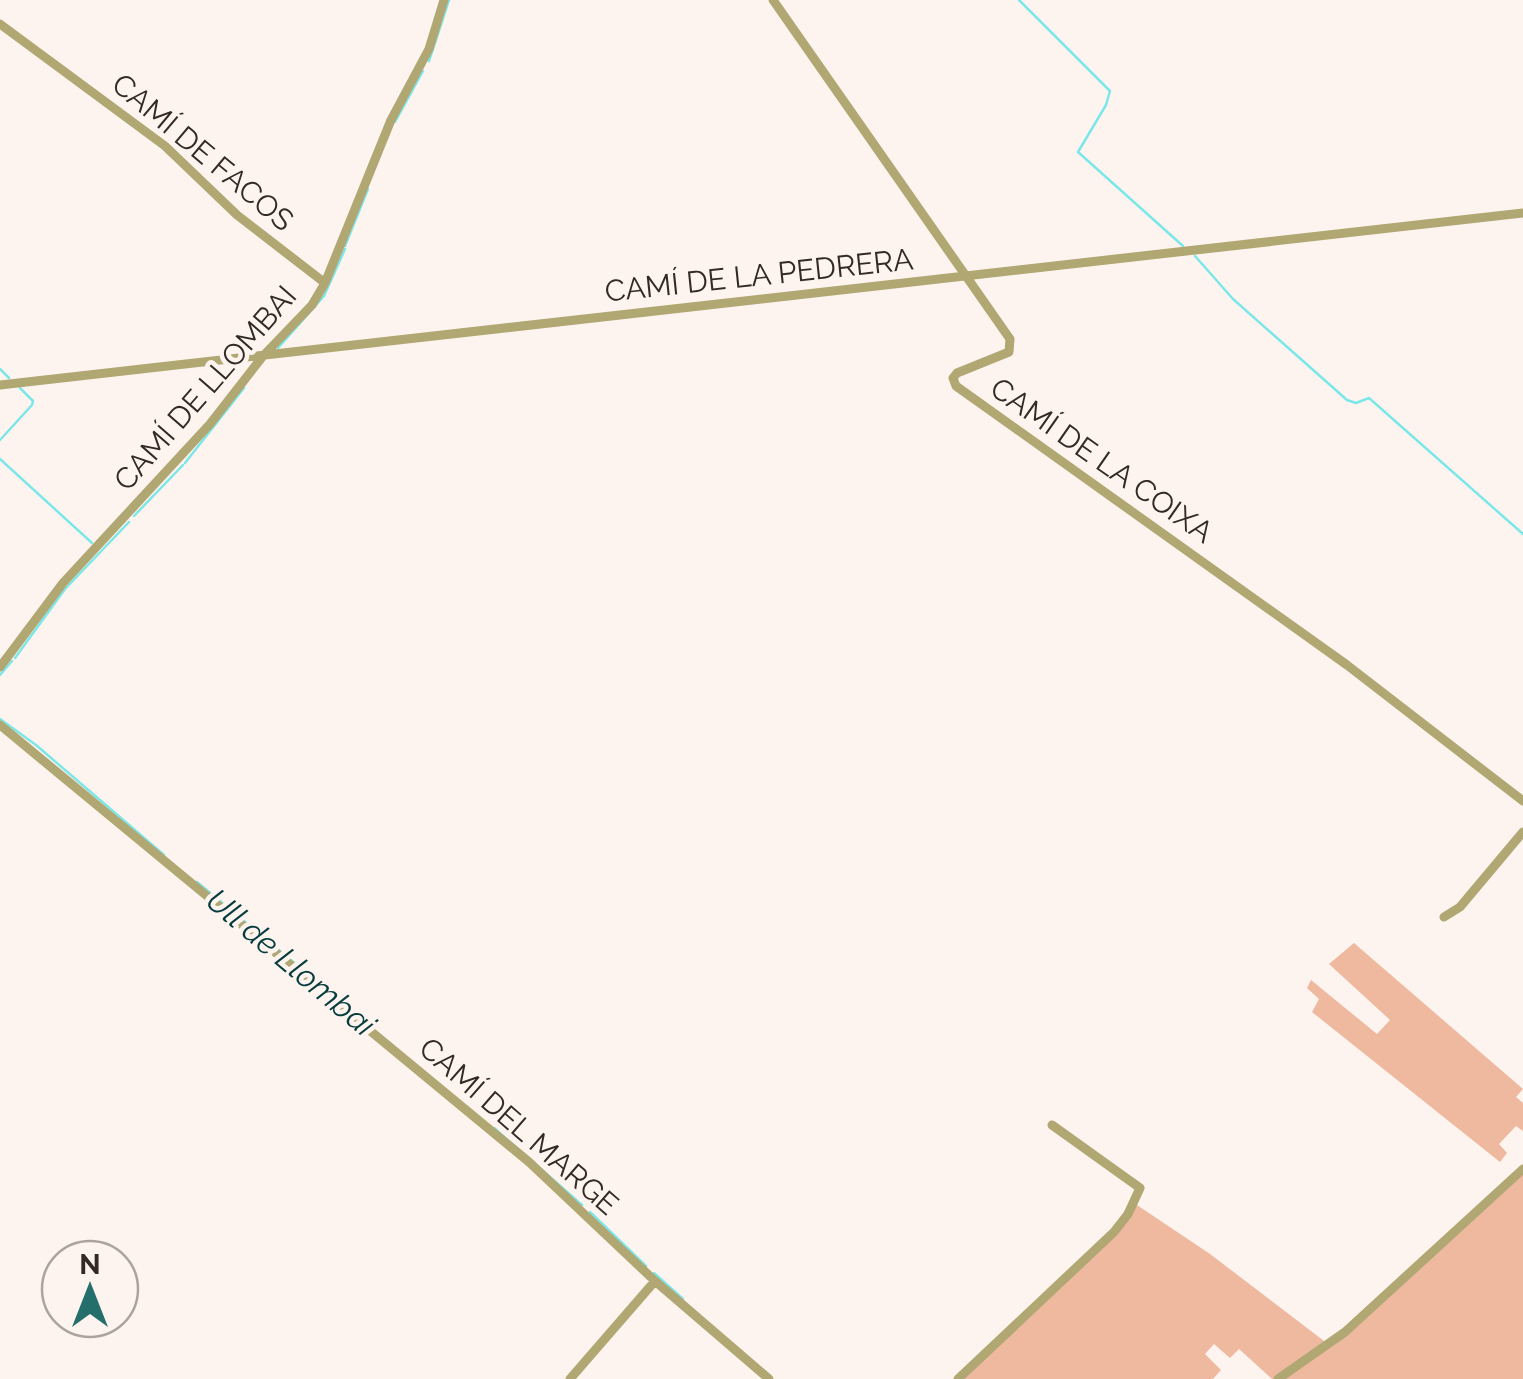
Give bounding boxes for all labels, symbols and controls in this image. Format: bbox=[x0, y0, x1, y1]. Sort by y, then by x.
street label: CAMÍ DE FACOS bbox=[105, 66, 301, 238]
street label: CAMÍ DE LA PEDRERA bbox=[603, 241, 915, 309]
street label: CAMÍ DE LLOMBAI bbox=[107, 279, 303, 497]
street label: CAMÍ DE LA COIXA bbox=[984, 370, 1220, 550]
water label: Ull de Llombai bbox=[199, 881, 384, 1044]
street label: CAMÍ DEL MARGE bbox=[412, 1030, 626, 1222]
north arrow bbox=[40, 1239, 140, 1339]
text: N bbox=[79, 1248, 101, 1281]

